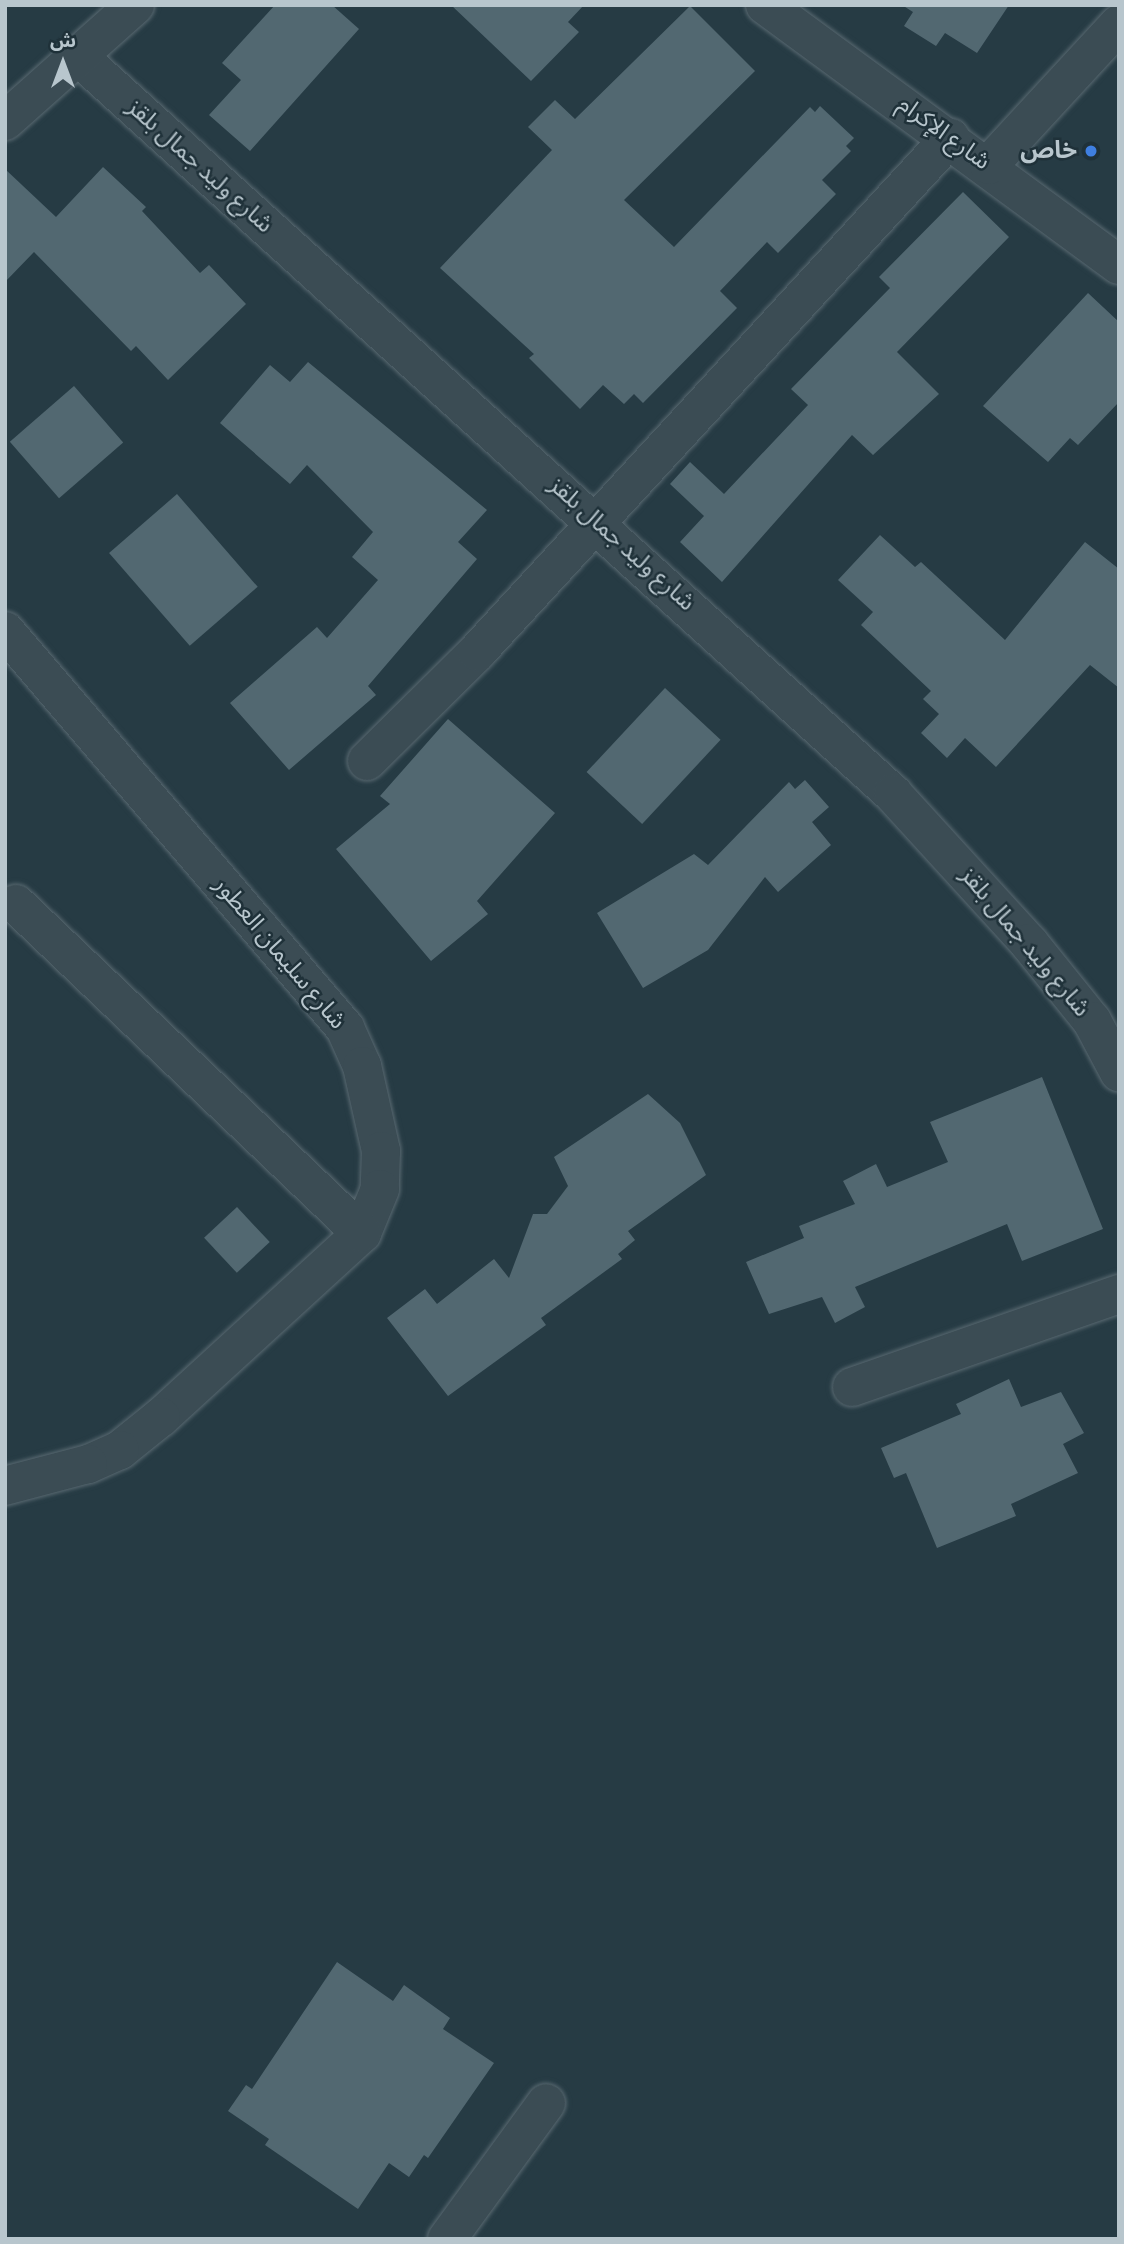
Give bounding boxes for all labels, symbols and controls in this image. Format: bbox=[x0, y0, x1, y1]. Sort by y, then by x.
north arrow bbox=[28, 28, 98, 98]
text: ش bbox=[50, 28, 76, 55]
street label: شارع الإكرام bbox=[892, 90, 996, 176]
street label: شارع وليد جمال بلقز bbox=[121, 93, 279, 239]
place label: خاص bbox=[1020, 137, 1077, 165]
marker: خاص bbox=[1083, 143, 1099, 159]
street label: شارع وليد جمال بلقز bbox=[543, 471, 701, 617]
street label: شارع وليد جمال بلقز bbox=[954, 861, 1096, 1023]
street label: شارع سليمان العطور bbox=[208, 871, 352, 1035]

